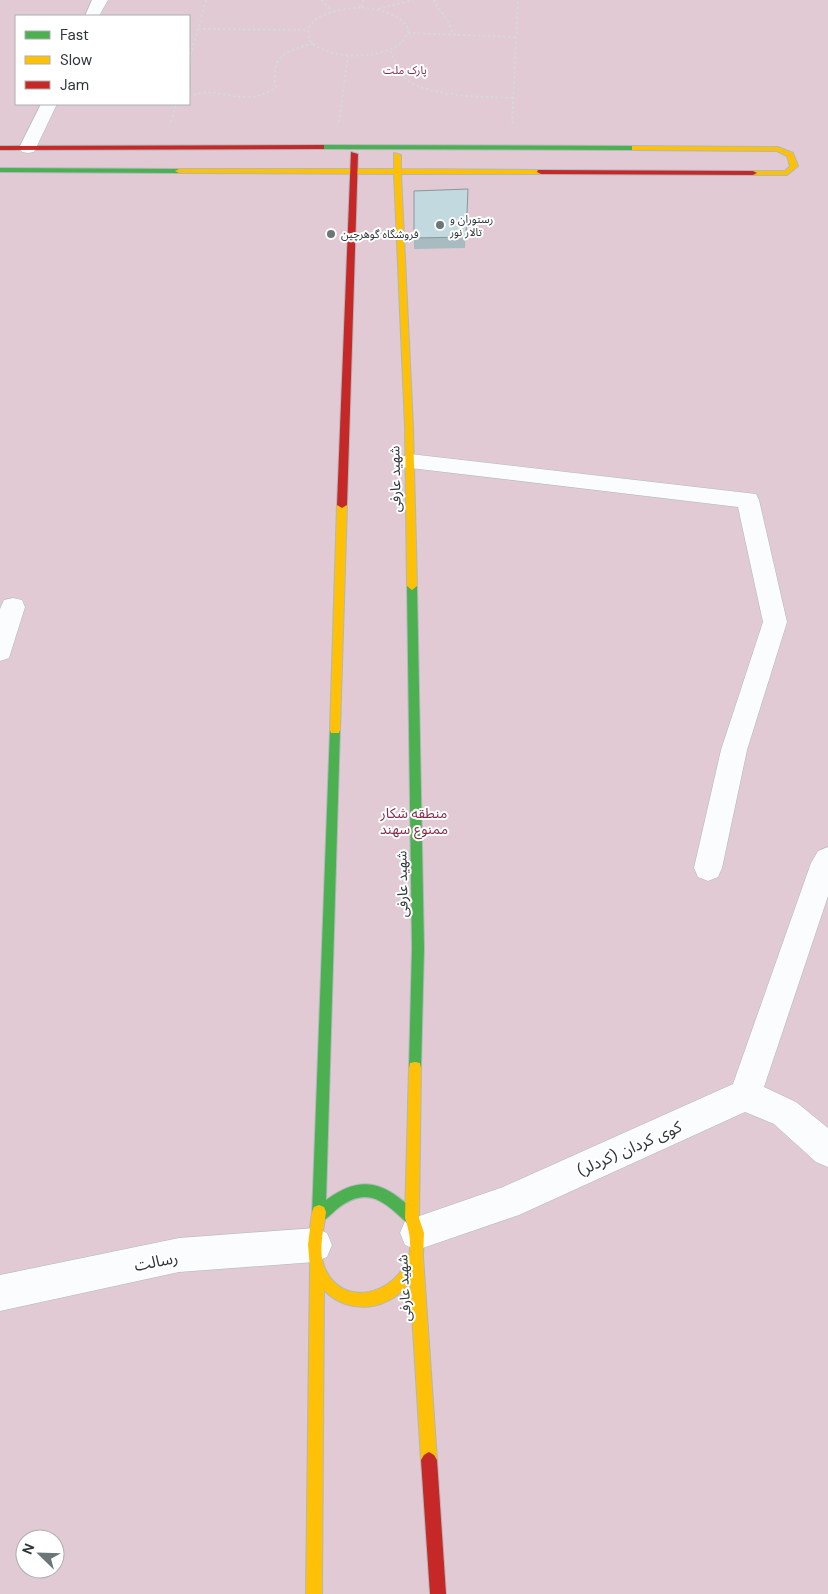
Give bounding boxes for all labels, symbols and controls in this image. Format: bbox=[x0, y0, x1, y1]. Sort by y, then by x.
legend bbox=[15, 15, 190, 105]
text: Fast bbox=[60, 25, 89, 45]
text: Slow bbox=[60, 50, 93, 70]
park label: پارک ملت bbox=[383, 63, 427, 78]
text: Jam bbox=[60, 75, 89, 95]
place label: رستوران و تالار نور bbox=[449, 212, 493, 239]
marker: رستوران و تالار نور bbox=[434, 219, 446, 231]
place label: فروشگاه گوهرچین bbox=[341, 227, 419, 242]
marker: فروشگاه گوهرچین bbox=[325, 228, 337, 240]
street label: شهید عارفی bbox=[385, 445, 405, 513]
park label: منطقه شکار ممنوع سهند bbox=[380, 804, 448, 840]
street label: شهید عارفی bbox=[392, 850, 412, 918]
street label: کوی کردان (کردلر) bbox=[574, 1116, 685, 1181]
street label: رسالت bbox=[132, 1247, 180, 1276]
street label: شهید عارفی bbox=[393, 1254, 415, 1322]
north arrow bbox=[15, 1529, 65, 1579]
text: N bbox=[18, 1541, 38, 1557]

